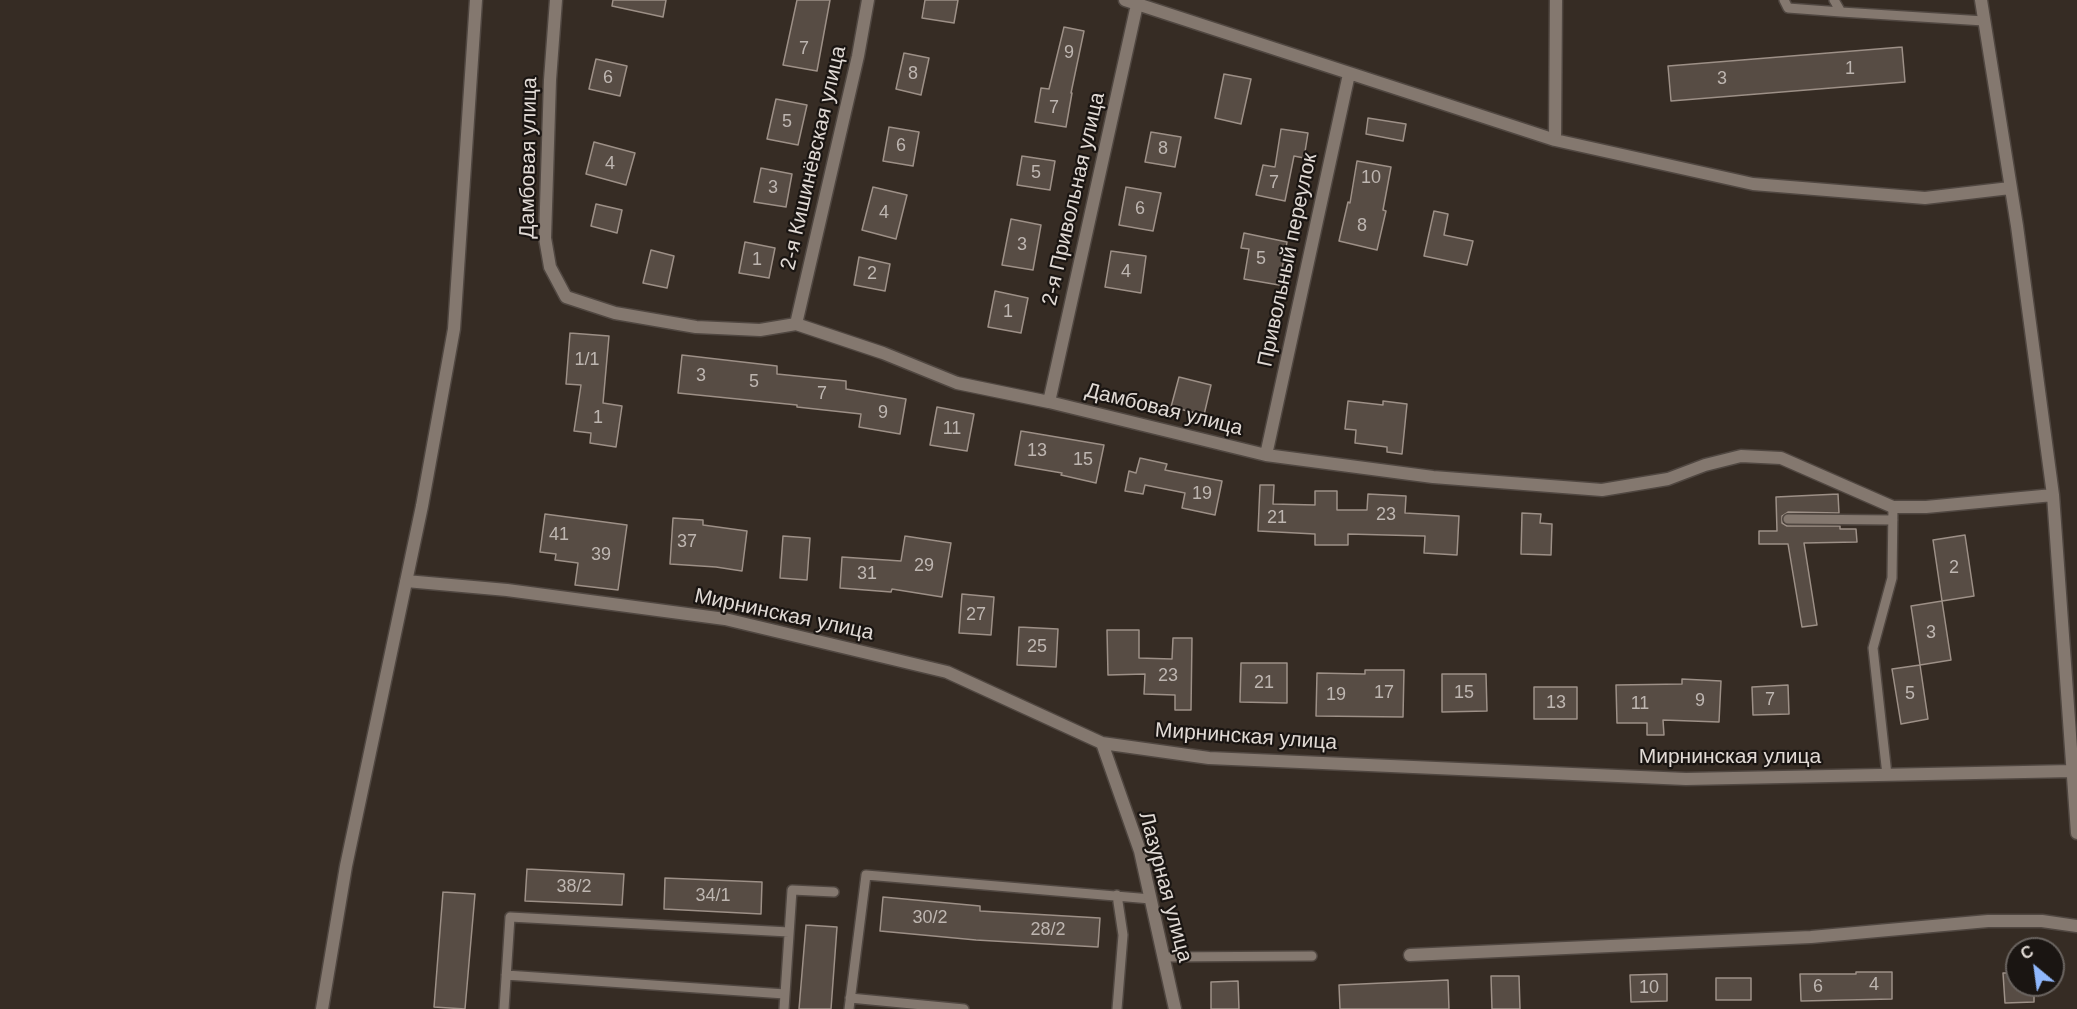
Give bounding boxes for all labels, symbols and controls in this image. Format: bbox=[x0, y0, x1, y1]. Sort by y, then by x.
house number: 7 bbox=[799, 38, 809, 60]
house number: 9 bbox=[1064, 42, 1074, 64]
street label: 2-я Кишинёвская улица bbox=[776, 43, 852, 273]
house number: 1 bbox=[1845, 58, 1855, 80]
house number: 8 bbox=[908, 63, 918, 85]
house number: 6 bbox=[603, 67, 613, 89]
house number: 3 bbox=[1717, 68, 1727, 90]
street label: Дамбовая улица bbox=[515, 77, 543, 239]
street label: 2-я Привольная улица bbox=[1037, 90, 1111, 308]
house number: 7 bbox=[1049, 97, 1059, 119]
house number: 5 bbox=[782, 111, 792, 133]
house number: 6 bbox=[896, 135, 906, 157]
house number: 8 bbox=[1158, 138, 1168, 160]
street label: Привольный переулок bbox=[1253, 151, 1323, 369]
house number: 4 bbox=[605, 153, 615, 175]
house number: 5 bbox=[1031, 162, 1041, 184]
house number: 10 bbox=[1361, 167, 1381, 189]
house number: 7 bbox=[1269, 172, 1279, 194]
house number: 3 bbox=[768, 177, 778, 199]
house number: 6 bbox=[1135, 198, 1145, 220]
house number: 4 bbox=[879, 202, 889, 224]
house number: 8 bbox=[1357, 215, 1367, 237]
house number: 3 bbox=[1017, 234, 1027, 256]
house number: 5 bbox=[1256, 248, 1266, 270]
house number: 1 bbox=[752, 249, 762, 271]
house number: 4 bbox=[1121, 261, 1131, 283]
house number: 2 bbox=[867, 263, 877, 285]
house number: 1 bbox=[1003, 301, 1013, 323]
house number: 1/1 bbox=[574, 349, 600, 371]
house number: 3 bbox=[696, 365, 706, 387]
house number: 5 bbox=[749, 371, 759, 393]
street label: Дамбовая улица bbox=[1083, 378, 1245, 442]
house number: 7 bbox=[817, 383, 827, 405]
house number: 9 bbox=[878, 402, 888, 424]
house number: 1 bbox=[593, 407, 603, 429]
house number: 11 bbox=[943, 418, 961, 440]
house number: 13 bbox=[1027, 440, 1047, 462]
house number: 15 bbox=[1073, 449, 1093, 471]
house number: 19 bbox=[1192, 483, 1212, 505]
house number: 23 bbox=[1376, 504, 1396, 526]
house number: 21 bbox=[1267, 507, 1287, 529]
house number: 41 bbox=[549, 524, 569, 546]
house number: 37 bbox=[677, 531, 697, 553]
house number: 39 bbox=[591, 544, 611, 566]
house number: 29 bbox=[914, 555, 934, 577]
house number: 2 bbox=[1949, 557, 1959, 579]
house number: 31 bbox=[857, 563, 877, 585]
street label: Мирнинская улица bbox=[692, 584, 876, 646]
house number: 27 bbox=[966, 604, 986, 626]
house number: 3 bbox=[1926, 622, 1936, 644]
house number: 25 bbox=[1027, 636, 1047, 658]
house number: 23 bbox=[1158, 665, 1178, 687]
house number: 21 bbox=[1254, 672, 1274, 694]
house number: 17 bbox=[1374, 682, 1394, 704]
house number: 15 bbox=[1454, 682, 1474, 704]
house number: 5 bbox=[1905, 683, 1915, 705]
house number: 19 bbox=[1326, 684, 1346, 706]
house number: 7 bbox=[1765, 689, 1775, 711]
house number: 9 bbox=[1695, 690, 1705, 712]
house number: 13 bbox=[1546, 692, 1566, 714]
house number: 11 bbox=[1631, 693, 1649, 715]
street label: Мирнинская улица bbox=[1154, 718, 1338, 756]
street label: Мирнинская улица bbox=[1639, 744, 1821, 770]
street label: Лазурная улица bbox=[1133, 809, 1197, 965]
house number: 38/2 bbox=[556, 876, 592, 898]
house number: 34/1 bbox=[695, 885, 731, 907]
house number: 30/2 bbox=[912, 907, 948, 929]
house number: 28/2 bbox=[1030, 919, 1066, 941]
north arrow bbox=[2005, 937, 2065, 997]
text: С bbox=[2018, 942, 2036, 963]
house number: 4 bbox=[1869, 974, 1879, 996]
house number: 6 bbox=[1813, 976, 1823, 998]
house number: 10 bbox=[1639, 977, 1659, 999]

